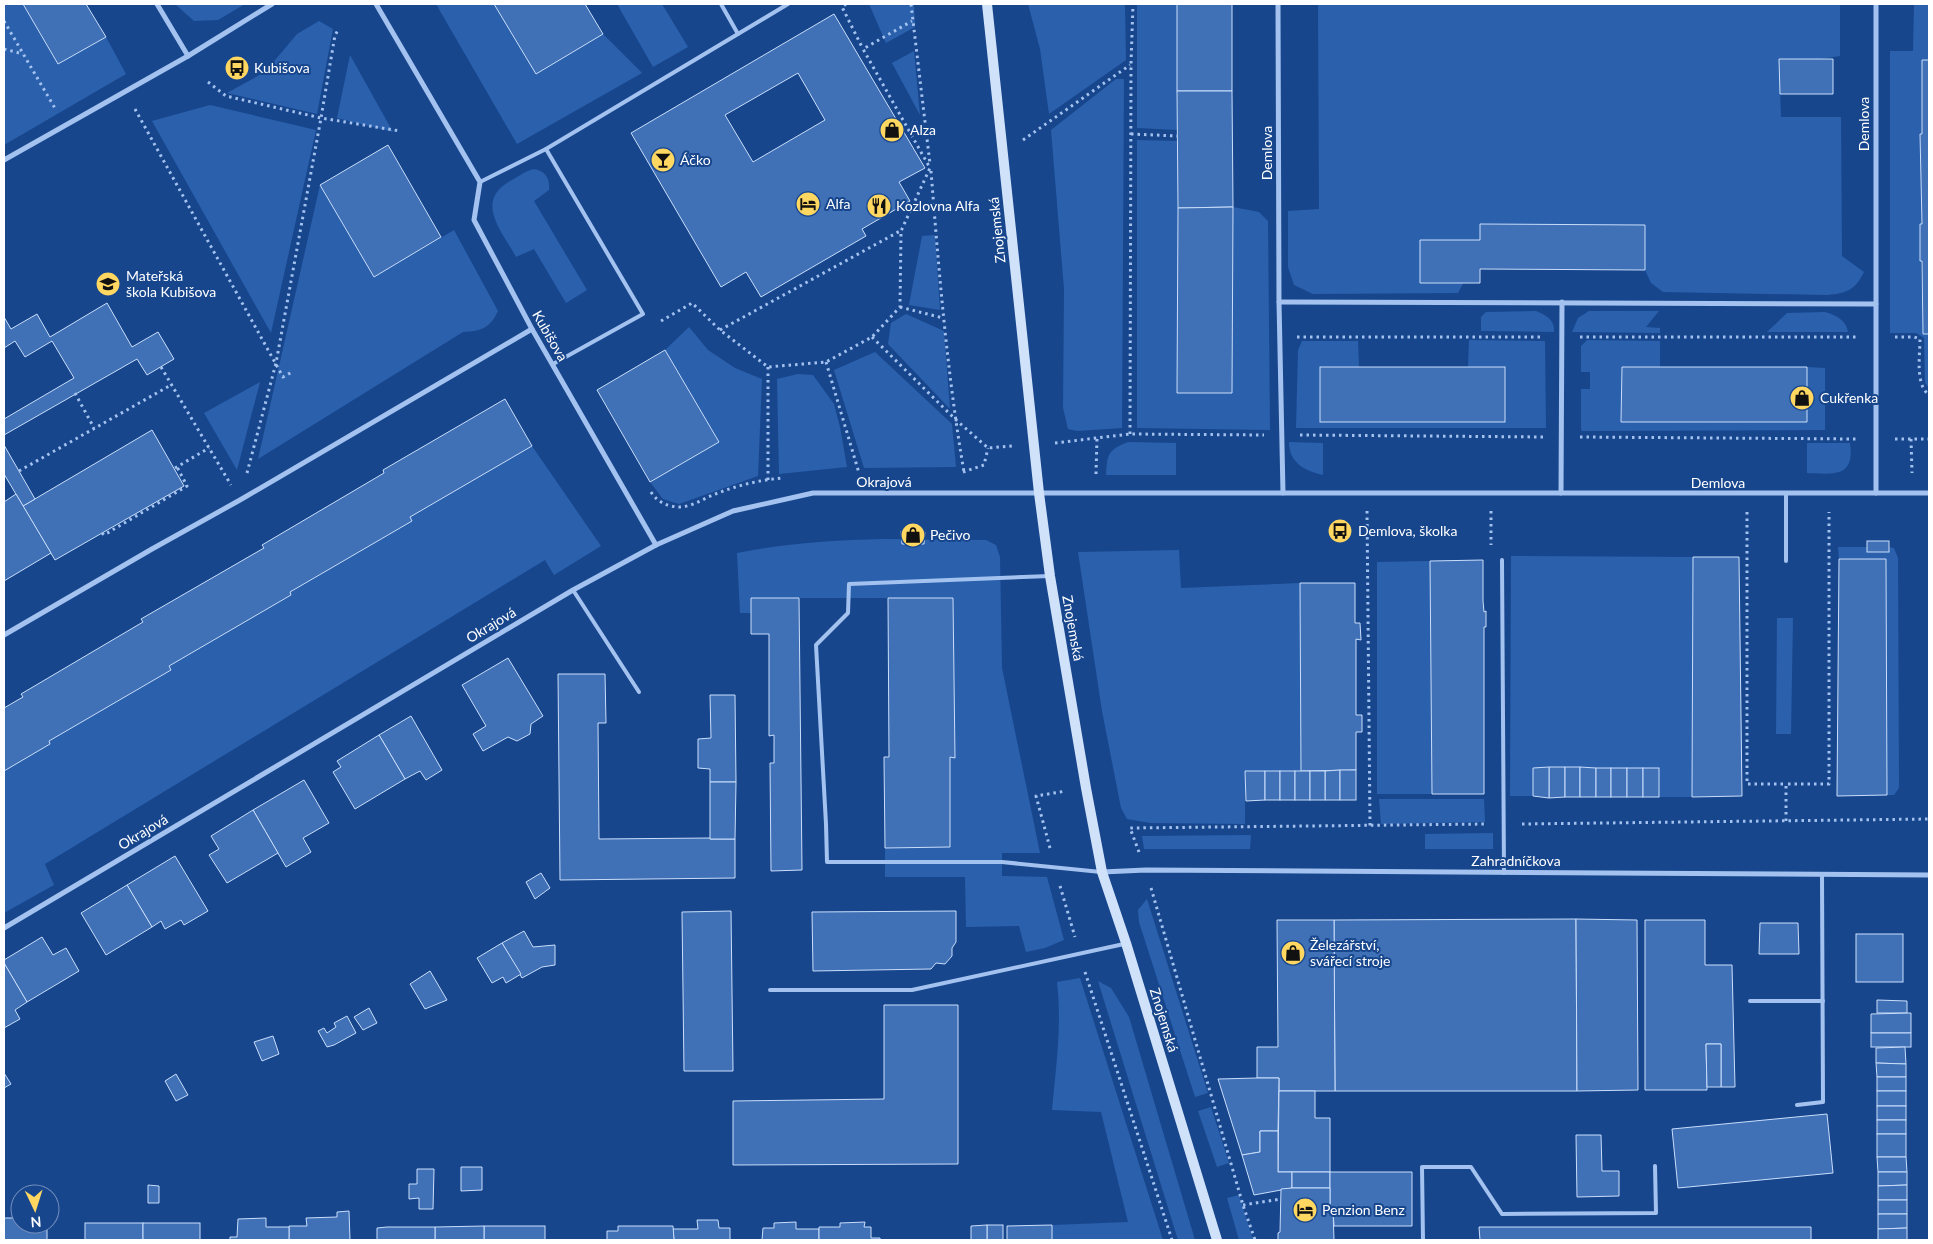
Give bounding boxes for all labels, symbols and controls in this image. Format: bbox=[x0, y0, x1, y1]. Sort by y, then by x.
bus stop icon: Kubišova bbox=[224, 55, 250, 81]
place label: Kubišova bbox=[254, 59, 310, 76]
street label: Demlova bbox=[1855, 97, 1872, 151]
shop icon: Alza bbox=[879, 117, 905, 143]
place label: Alza bbox=[910, 121, 936, 138]
street label: Demlova bbox=[1258, 126, 1275, 180]
bar icon: Áčko bbox=[650, 147, 676, 173]
place label: Áčko bbox=[680, 151, 711, 168]
hotel icon: Alfa bbox=[795, 191, 821, 217]
restaurant icon: Kozlovna Alfa bbox=[866, 193, 892, 219]
place label: Alfa bbox=[826, 195, 851, 212]
street label: Znojemská bbox=[985, 196, 1008, 264]
place label: Kozlovna Alfa bbox=[896, 197, 980, 214]
place label: Mateřská škola Kubišova bbox=[126, 267, 216, 300]
school or university icon: Mateřská škola Kubišova bbox=[95, 271, 121, 297]
street label: Kubišova bbox=[529, 307, 572, 364]
shop icon: Cukřenka bbox=[1789, 385, 1815, 411]
place label: Cukřenka bbox=[1820, 389, 1878, 406]
street label: Okrajová bbox=[856, 473, 912, 490]
street label: Demlova bbox=[1691, 474, 1745, 491]
bus stop icon: Demlova, školka bbox=[1327, 518, 1353, 544]
shop icon: Pečivo bbox=[900, 522, 926, 548]
place label: Demlova, školka bbox=[1358, 522, 1457, 539]
place label: Pečivo bbox=[930, 526, 971, 543]
street label: Znojemská bbox=[1059, 594, 1088, 662]
street label: Okrajová bbox=[463, 603, 519, 646]
street label: Okrajová bbox=[115, 810, 171, 853]
street label: Zahradníčkova bbox=[1471, 852, 1561, 869]
place label: Železářství, svářecí stroje bbox=[1310, 936, 1390, 969]
shop icon: Železářství, svářecí stroje bbox=[1280, 940, 1306, 966]
street label: Znojemská bbox=[1147, 986, 1182, 1054]
north arrow bbox=[10, 1184, 60, 1234]
hotel icon: Penzion Benz bbox=[1292, 1197, 1318, 1223]
place label: Penzion Benz bbox=[1322, 1201, 1405, 1218]
text: N bbox=[30, 1214, 42, 1231]

